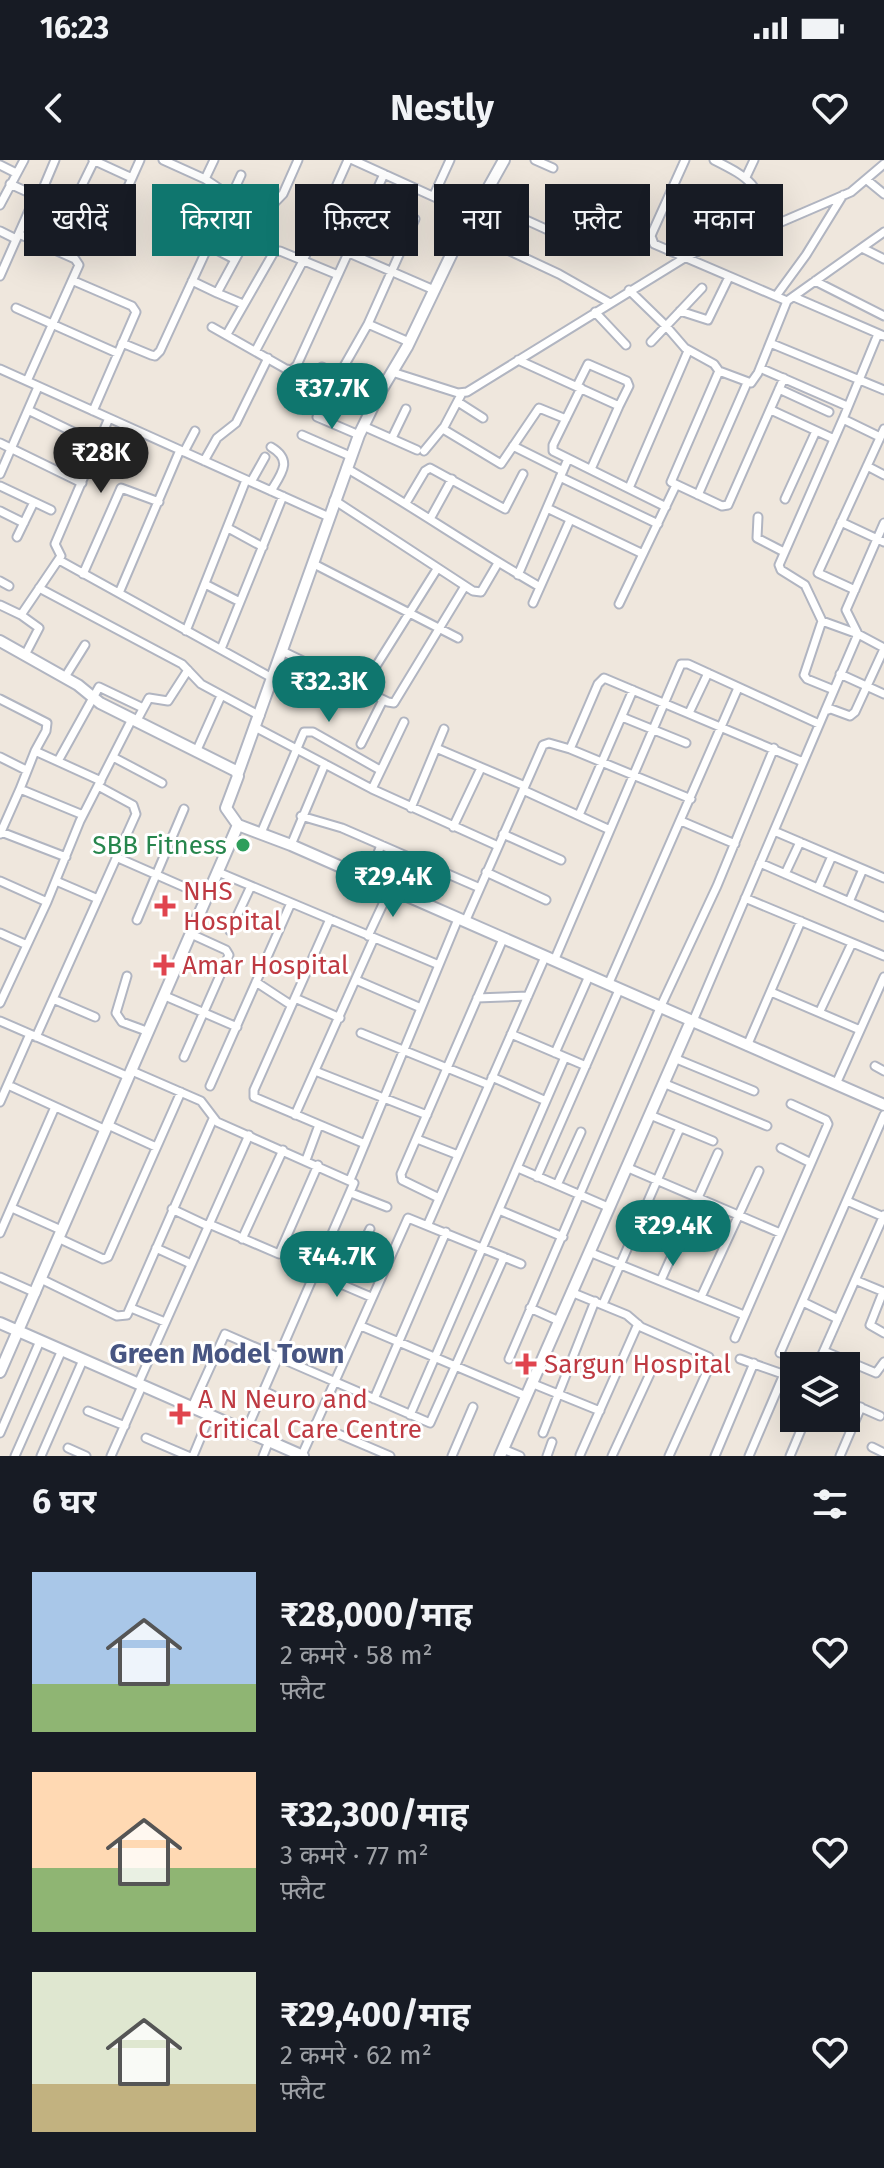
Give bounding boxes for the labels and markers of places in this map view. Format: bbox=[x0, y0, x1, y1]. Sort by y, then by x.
pin: ₹37.7K bbox=[267, 363, 397, 431]
pin: ₹28K bbox=[54, 427, 148, 495]
pin: ₹32.3K bbox=[264, 656, 394, 724]
place label: SBB Fitness bbox=[92, 830, 227, 861]
marker: SBB Fitness bbox=[234, 836, 252, 854]
pin: ₹29.4K bbox=[328, 851, 458, 919]
place label: NHS Hospital bbox=[183, 876, 282, 937]
marker: NHS Hospital bbox=[154, 895, 176, 917]
place label: Amar Hospital bbox=[182, 950, 349, 981]
marker: Amar Hospital bbox=[153, 954, 175, 976]
pin: ₹29.4K bbox=[608, 1200, 738, 1268]
pin: ₹44.7K bbox=[272, 1231, 402, 1299]
place label: Sargun Hospital bbox=[544, 1349, 731, 1380]
marker: Sargun Hospital bbox=[515, 1353, 537, 1375]
place label: A N Neuro and Critical Care Centre bbox=[198, 1384, 422, 1445]
marker: A N Neuro and Critical Care Centre bbox=[169, 1403, 191, 1425]

